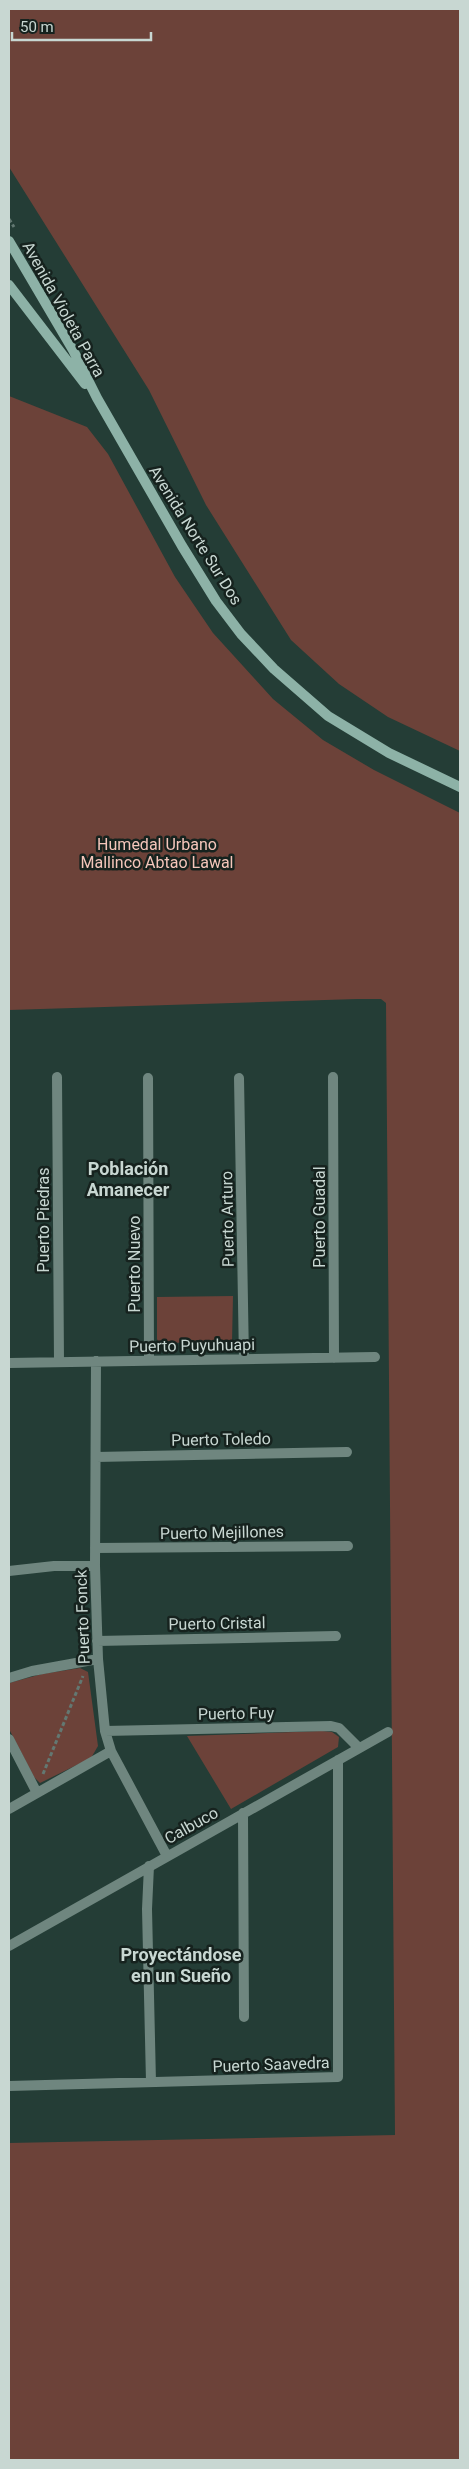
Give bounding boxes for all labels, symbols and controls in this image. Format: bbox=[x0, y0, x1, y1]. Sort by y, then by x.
scale bar bbox=[12, 10, 151, 42]
text: 50 m bbox=[20, 18, 54, 36]
street label: Avenida Violeta Parra bbox=[18, 238, 109, 380]
street label: Avenida Norte Sur Dos bbox=[145, 462, 246, 608]
park label: Humedal Urbano Mallinco Abtao Lawal bbox=[80, 835, 234, 872]
district label: Población Amanecer bbox=[87, 1158, 170, 1200]
street label: Puerto Guadal bbox=[310, 1166, 329, 1268]
street label: Puerto Piedras bbox=[34, 1168, 53, 1272]
street label: Puerto Arturo bbox=[217, 1171, 238, 1267]
street label: Puerto Nuevo bbox=[125, 1216, 144, 1312]
street label: Puerto Puyuhuapi bbox=[129, 1335, 255, 1356]
street label: Puerto Toledo bbox=[171, 1429, 271, 1450]
street label: Puerto Mejillones bbox=[160, 1522, 284, 1543]
street label: Puerto Fonck bbox=[71, 1569, 94, 1665]
street label: Puerto Cristal bbox=[168, 1613, 266, 1634]
street label: Puerto Fuy bbox=[198, 1703, 275, 1724]
street label: Calbuco bbox=[161, 1803, 221, 1848]
district label: Proyectándose en un Sueño bbox=[120, 1944, 242, 1986]
street label: Puerto Saavedra bbox=[212, 2053, 330, 2076]

